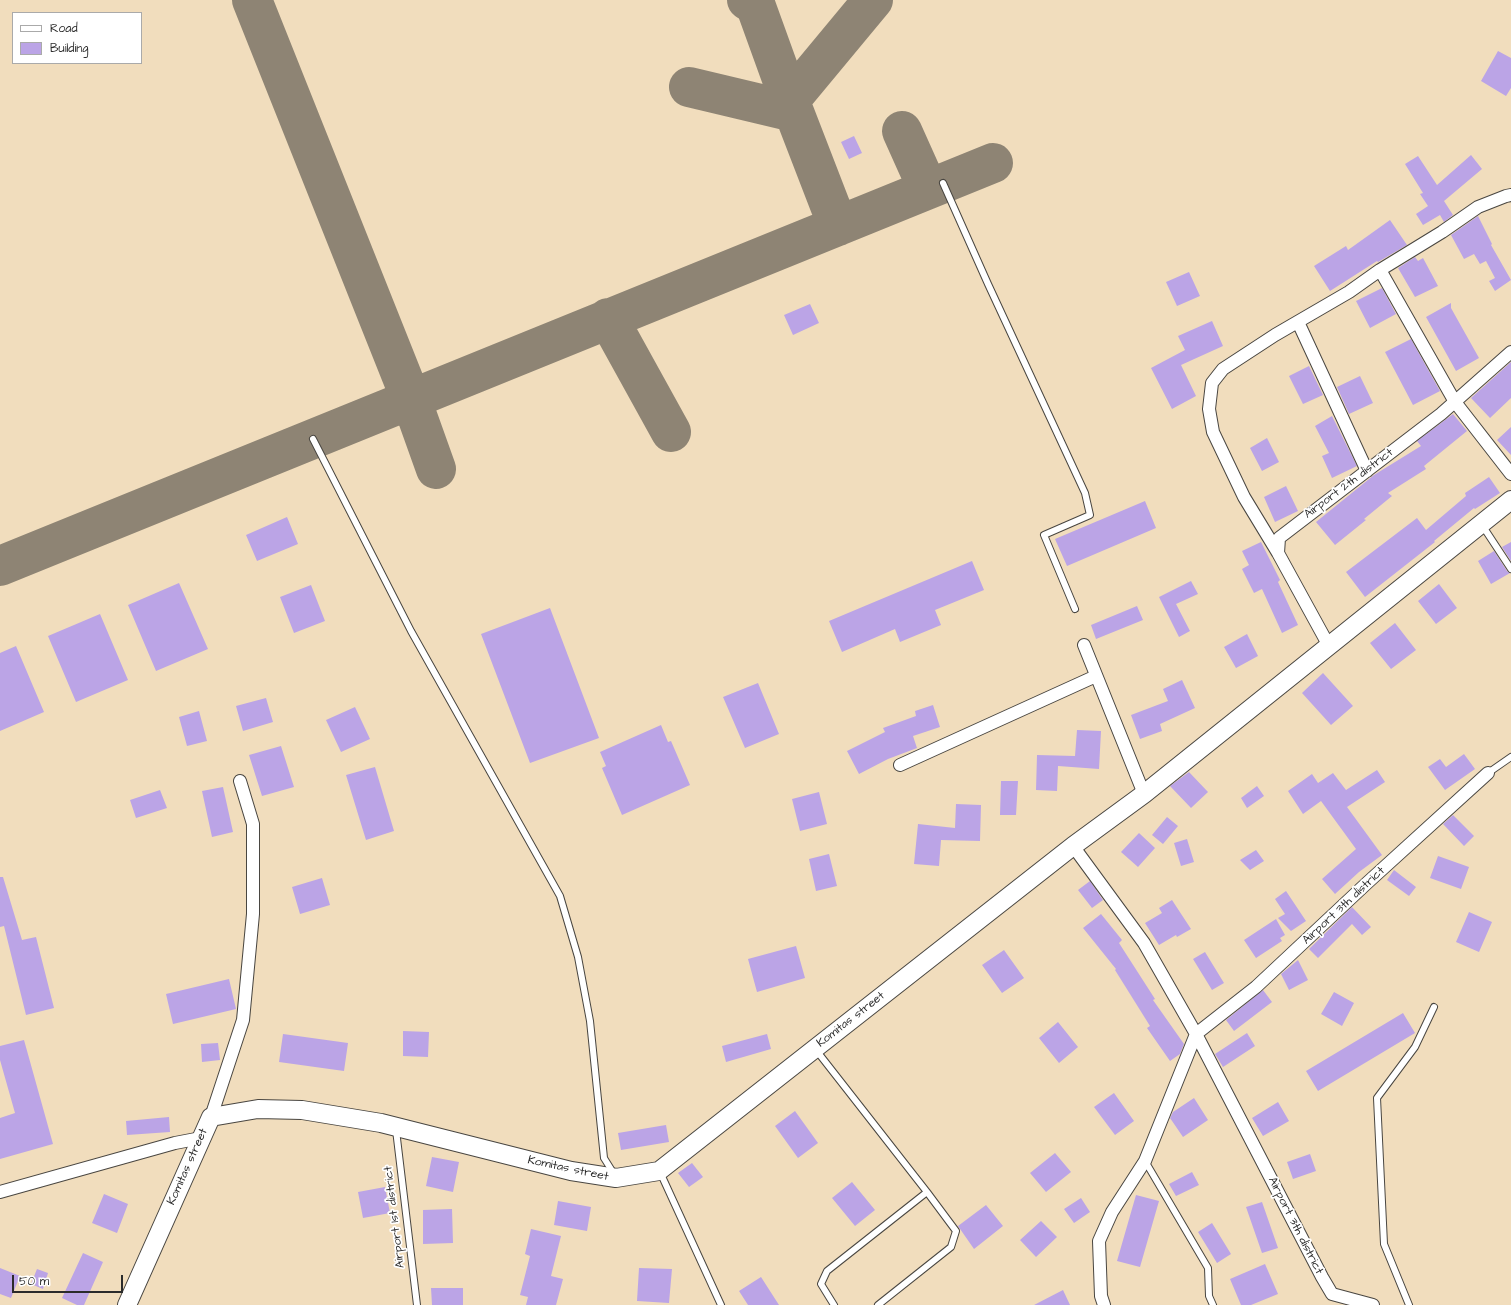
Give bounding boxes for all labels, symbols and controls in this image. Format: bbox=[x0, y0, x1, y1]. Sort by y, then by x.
legend bbox=[12, 12, 142, 64]
text: Road bbox=[50, 20, 78, 37]
text: Building bbox=[50, 40, 88, 57]
street label: Airport 2th district bbox=[1302, 446, 1396, 522]
street label: Airport 3th district bbox=[1300, 864, 1388, 948]
street label: Komitas street bbox=[814, 989, 888, 1051]
street label: Komitas street bbox=[165, 1126, 211, 1208]
street label: Komitas street bbox=[526, 1153, 610, 1185]
street label: Airport 1st district bbox=[382, 1165, 408, 1269]
street label: Airport 3th district bbox=[1264, 1175, 1326, 1277]
scale bar bbox=[14, 1267, 125, 1293]
text: 50 m bbox=[19, 1273, 49, 1290]

